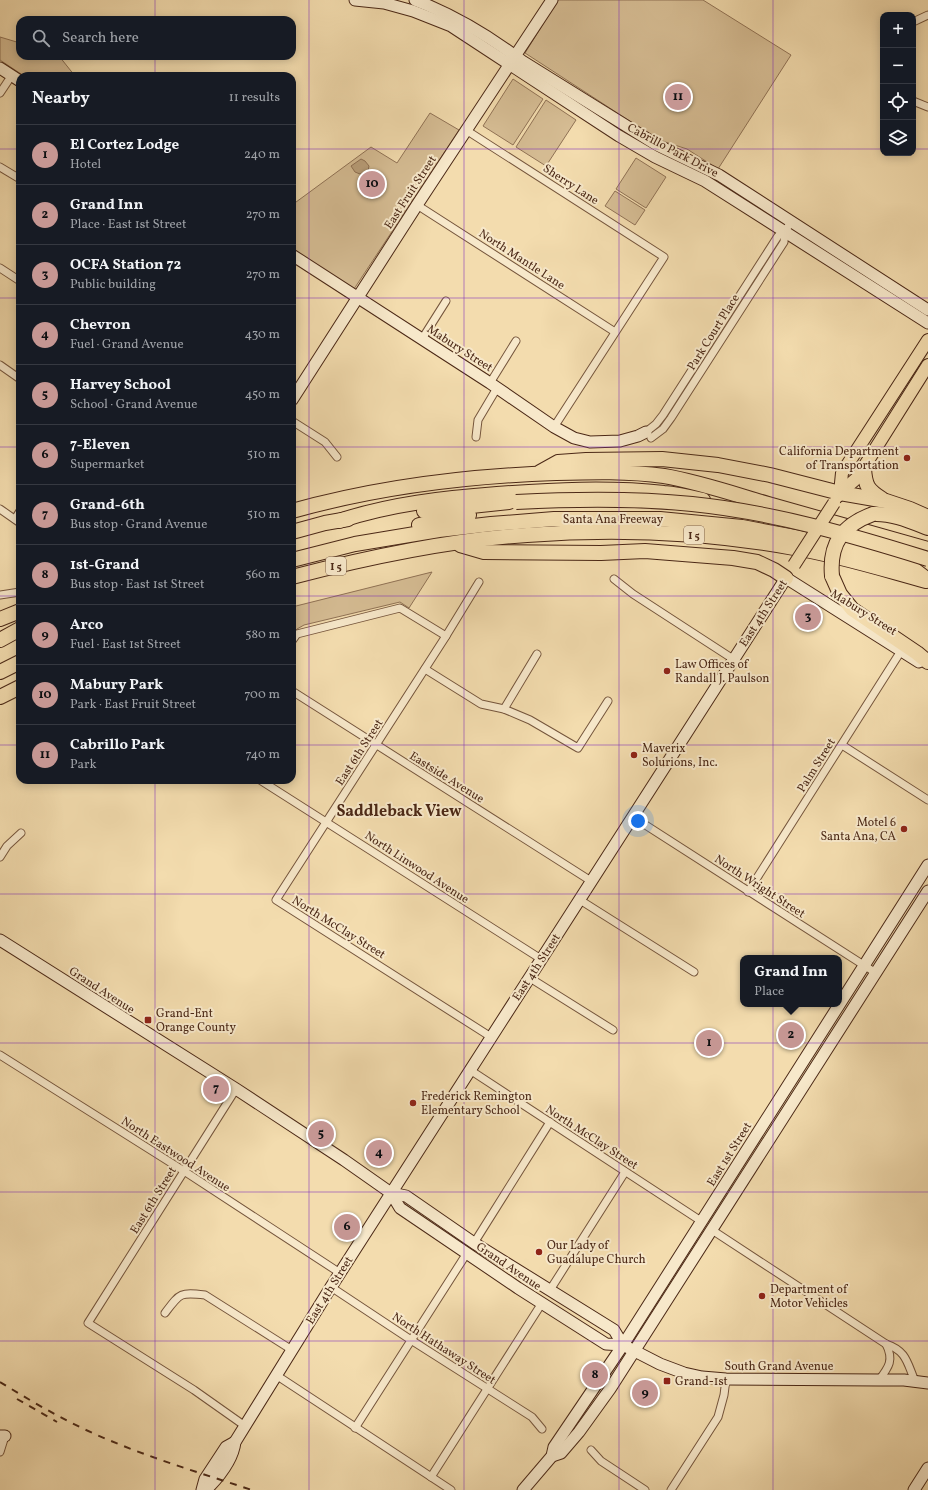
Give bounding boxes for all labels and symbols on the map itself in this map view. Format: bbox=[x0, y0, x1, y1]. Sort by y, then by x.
pin: 11 bbox=[665, 82, 691, 112]
street label: Cabrillo Park Drive bbox=[624, 120, 721, 182]
street label: East Fruit Street bbox=[381, 153, 441, 232]
street label: Sherry Lane bbox=[539, 161, 602, 209]
pin: 10 bbox=[359, 169, 385, 199]
street label: North Mantle Lane bbox=[475, 226, 568, 294]
street label: Park Court Place bbox=[684, 291, 744, 374]
street label: Mabury Street bbox=[423, 322, 495, 376]
place label: California Department of Transportation bbox=[779, 444, 899, 474]
marker: California Department of Transportation bbox=[902, 453, 912, 463]
street label: Santa Ana Freeway bbox=[563, 512, 664, 528]
road number: I 5 bbox=[684, 526, 704, 544]
road number: I 5 bbox=[326, 557, 346, 575]
street label: East 4th Street bbox=[736, 577, 792, 650]
street label: Mabury Street bbox=[827, 586, 900, 640]
pin: 3 bbox=[795, 602, 821, 632]
place label: Law Offices of Randall J. Paulson bbox=[675, 657, 769, 687]
marker: Law Offices of Randall J. Paulson bbox=[662, 666, 672, 676]
street label: East 6th Street bbox=[332, 716, 387, 789]
street label: Palm Street bbox=[794, 735, 840, 796]
place label: Maverix Solurions, Inc. bbox=[642, 741, 718, 771]
street label: Eastside Avenue bbox=[406, 748, 487, 807]
marker: Maverix Solurions, Inc. bbox=[629, 750, 639, 760]
district label: Saddleback View bbox=[336, 801, 462, 823]
your location bbox=[628, 811, 648, 831]
place label: Motel 6 Santa Ana, CA bbox=[821, 815, 897, 845]
marker: Motel 6 Santa Ana, CA bbox=[899, 824, 909, 834]
street label: North Linwood Avenue bbox=[361, 828, 472, 908]
street label: North Wright Street bbox=[711, 851, 808, 922]
street label: North McClay Street bbox=[289, 893, 388, 963]
street label: East 4th Street bbox=[509, 931, 565, 1004]
street label: Grand Avenue bbox=[65, 964, 138, 1018]
place label: Grand-Ent Orange County bbox=[156, 1006, 237, 1036]
marker: Grand-Ent Orange County bbox=[143, 1015, 153, 1025]
pin: 2 bbox=[778, 1020, 804, 1050]
pin: 1 bbox=[696, 1028, 722, 1058]
pin: 7 bbox=[203, 1074, 229, 1104]
place label: Frederick Remington Elementary School bbox=[421, 1089, 532, 1119]
marker: Frederick Remington Elementary School bbox=[408, 1098, 418, 1108]
street label: North McClay Street bbox=[542, 1102, 641, 1174]
street label: North Eastwood Avenue bbox=[118, 1114, 233, 1196]
pin: 5 bbox=[308, 1119, 334, 1149]
street label: East 1st Street bbox=[704, 1119, 756, 1190]
pin: 4 bbox=[366, 1138, 392, 1168]
street label: East 6th Street bbox=[127, 1164, 181, 1237]
pin: 6 bbox=[334, 1212, 360, 1242]
place label: Our Lady of Guadalupe Church bbox=[547, 1238, 646, 1268]
street label: Grand Avenue bbox=[473, 1239, 544, 1295]
marker: Our Lady of Guadalupe Church bbox=[534, 1247, 544, 1257]
street label: East 4th Street bbox=[303, 1254, 357, 1328]
place label: Department of Motor Vehicles bbox=[770, 1282, 849, 1312]
marker: Department of Motor Vehicles bbox=[757, 1291, 767, 1301]
street label: North Hathaway Street bbox=[388, 1309, 498, 1388]
street label: South Grand Avenue bbox=[725, 1359, 834, 1375]
pin: 8 bbox=[582, 1360, 608, 1390]
place label: Grand-1st bbox=[675, 1374, 728, 1390]
marker: Grand-1st bbox=[662, 1376, 672, 1386]
pin: 9 bbox=[632, 1378, 658, 1408]

